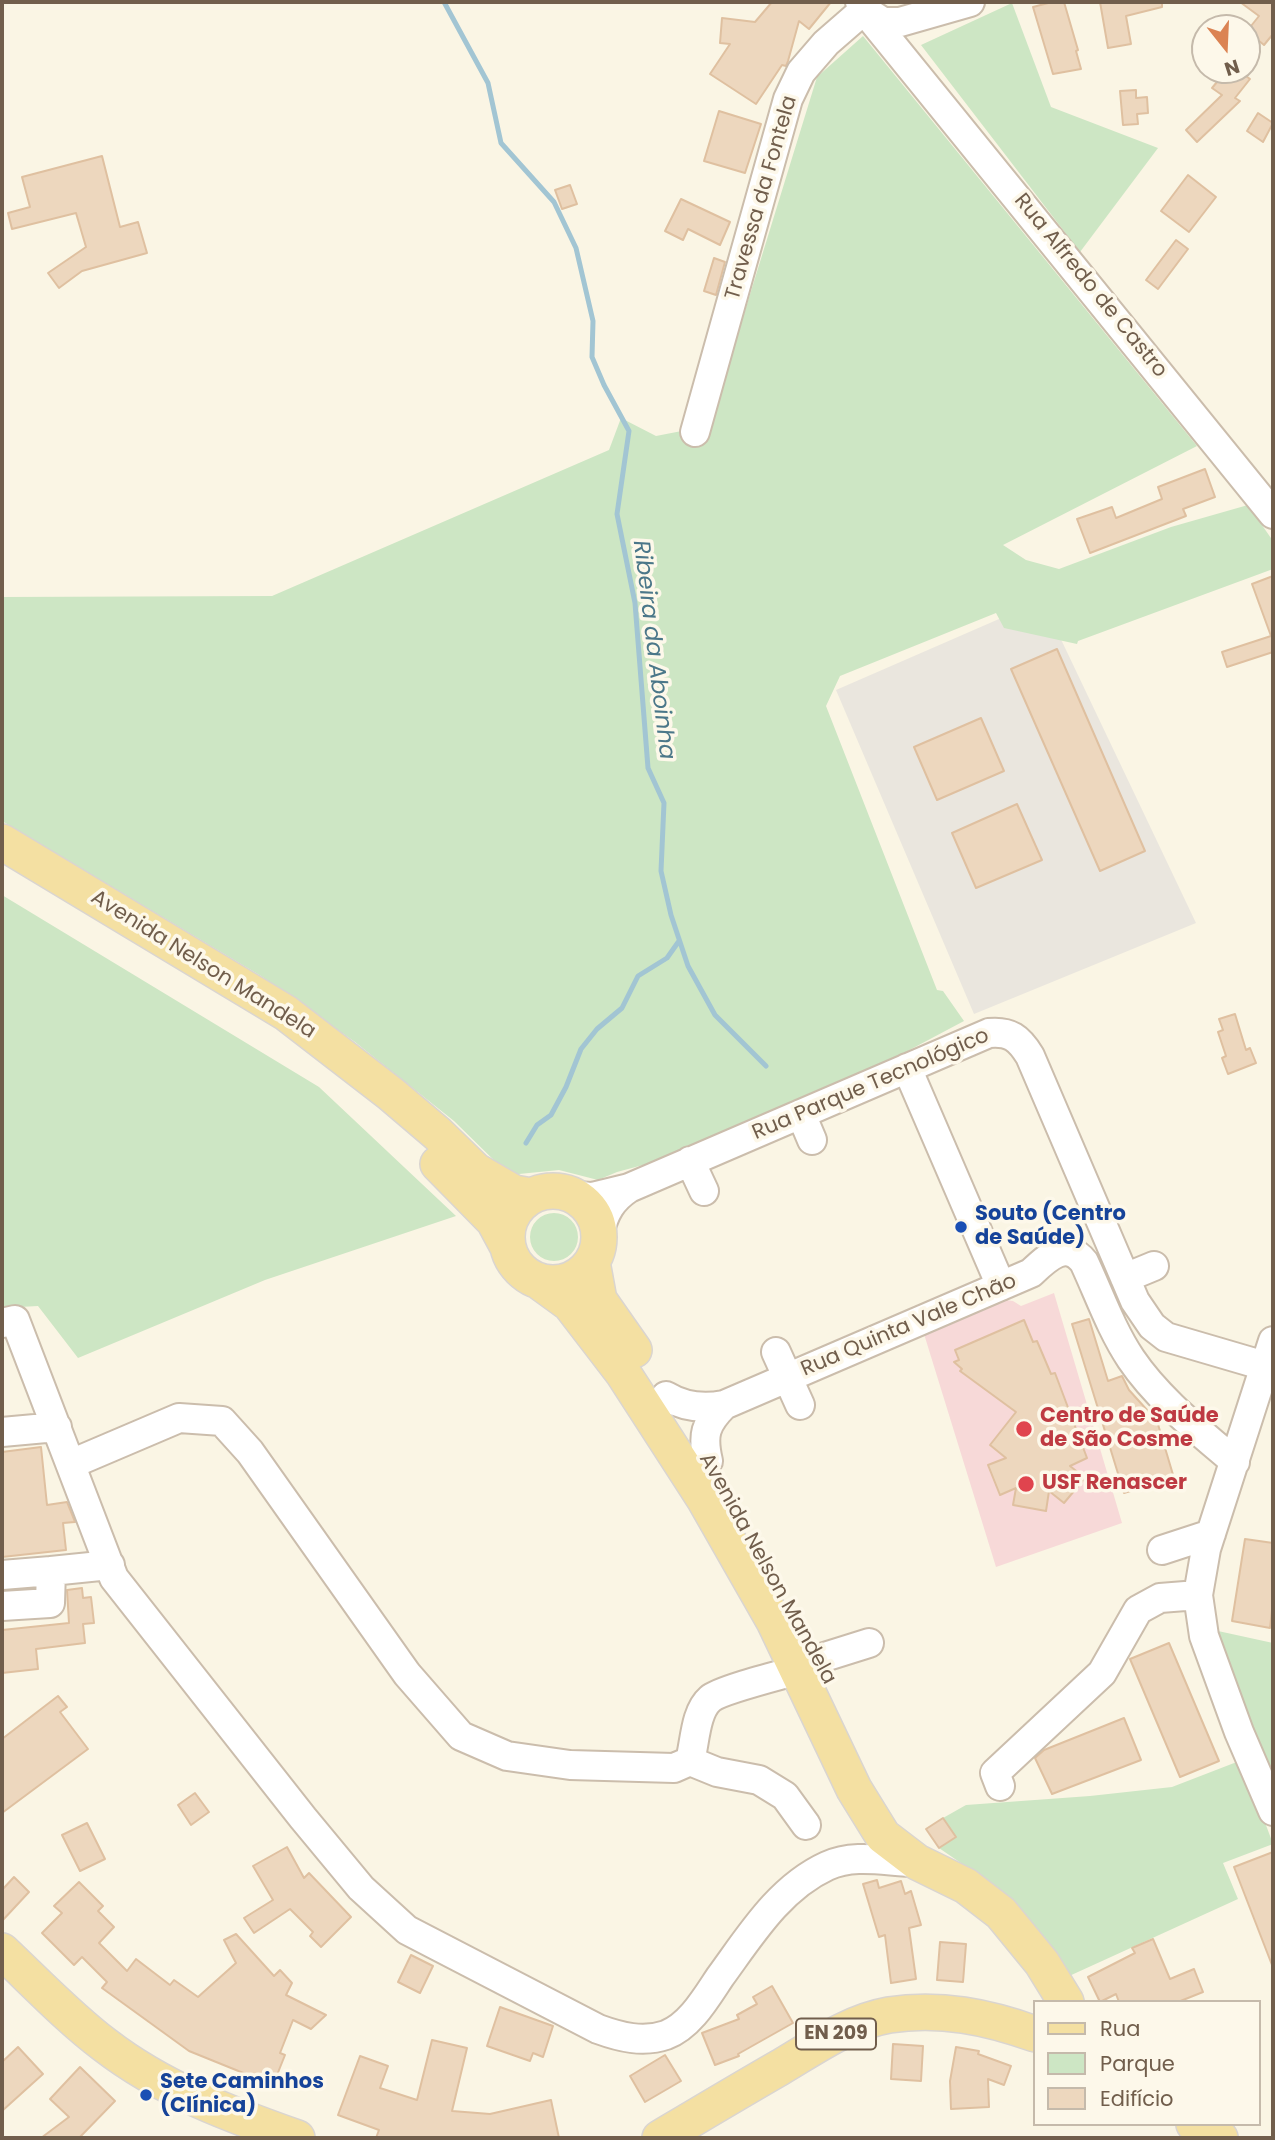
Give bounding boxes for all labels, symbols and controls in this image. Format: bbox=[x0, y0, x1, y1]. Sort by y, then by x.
north arrow bbox=[1191, 14, 1261, 84]
text: N bbox=[1221, 52, 1243, 83]
street label: Travessa da Fontela bbox=[721, 93, 803, 303]
street label: Rua Alfredo de Castro bbox=[1008, 189, 1172, 383]
water label: Ribeira da Aboinha bbox=[626, 539, 680, 761]
street label: Avenida Nelson Mandela bbox=[86, 885, 320, 1045]
street label: Rua Parque Tecnológico bbox=[749, 1024, 993, 1146]
place label: Souto (Centro de Saúde) bbox=[975, 1202, 1126, 1252]
marker: Souto (Centro de Saúde) bbox=[953, 1219, 969, 1235]
street label: Rua Quinta Vale Chão bbox=[798, 1269, 1020, 1383]
place label: Centro de Saúde de São Cosme bbox=[1040, 1404, 1219, 1454]
marker: Centro de Saúde de São Cosme bbox=[1014, 1419, 1034, 1439]
street label: Avenida Nelson Mandela bbox=[693, 1449, 841, 1689]
place label: USF Renascer bbox=[1042, 1471, 1187, 1497]
marker: USF Renascer bbox=[1016, 1474, 1036, 1494]
legend bbox=[1034, 2000, 1261, 2126]
text: Rua bbox=[1100, 2014, 1140, 2043]
road number: EN 209 bbox=[796, 2018, 876, 2050]
text: Parque bbox=[1100, 2049, 1175, 2078]
place label: Sete Caminhos (Clínica) bbox=[160, 2070, 324, 2120]
text: Edifício bbox=[1100, 2084, 1174, 2113]
marker: Sete Caminhos (Clínica) bbox=[138, 2087, 154, 2103]

